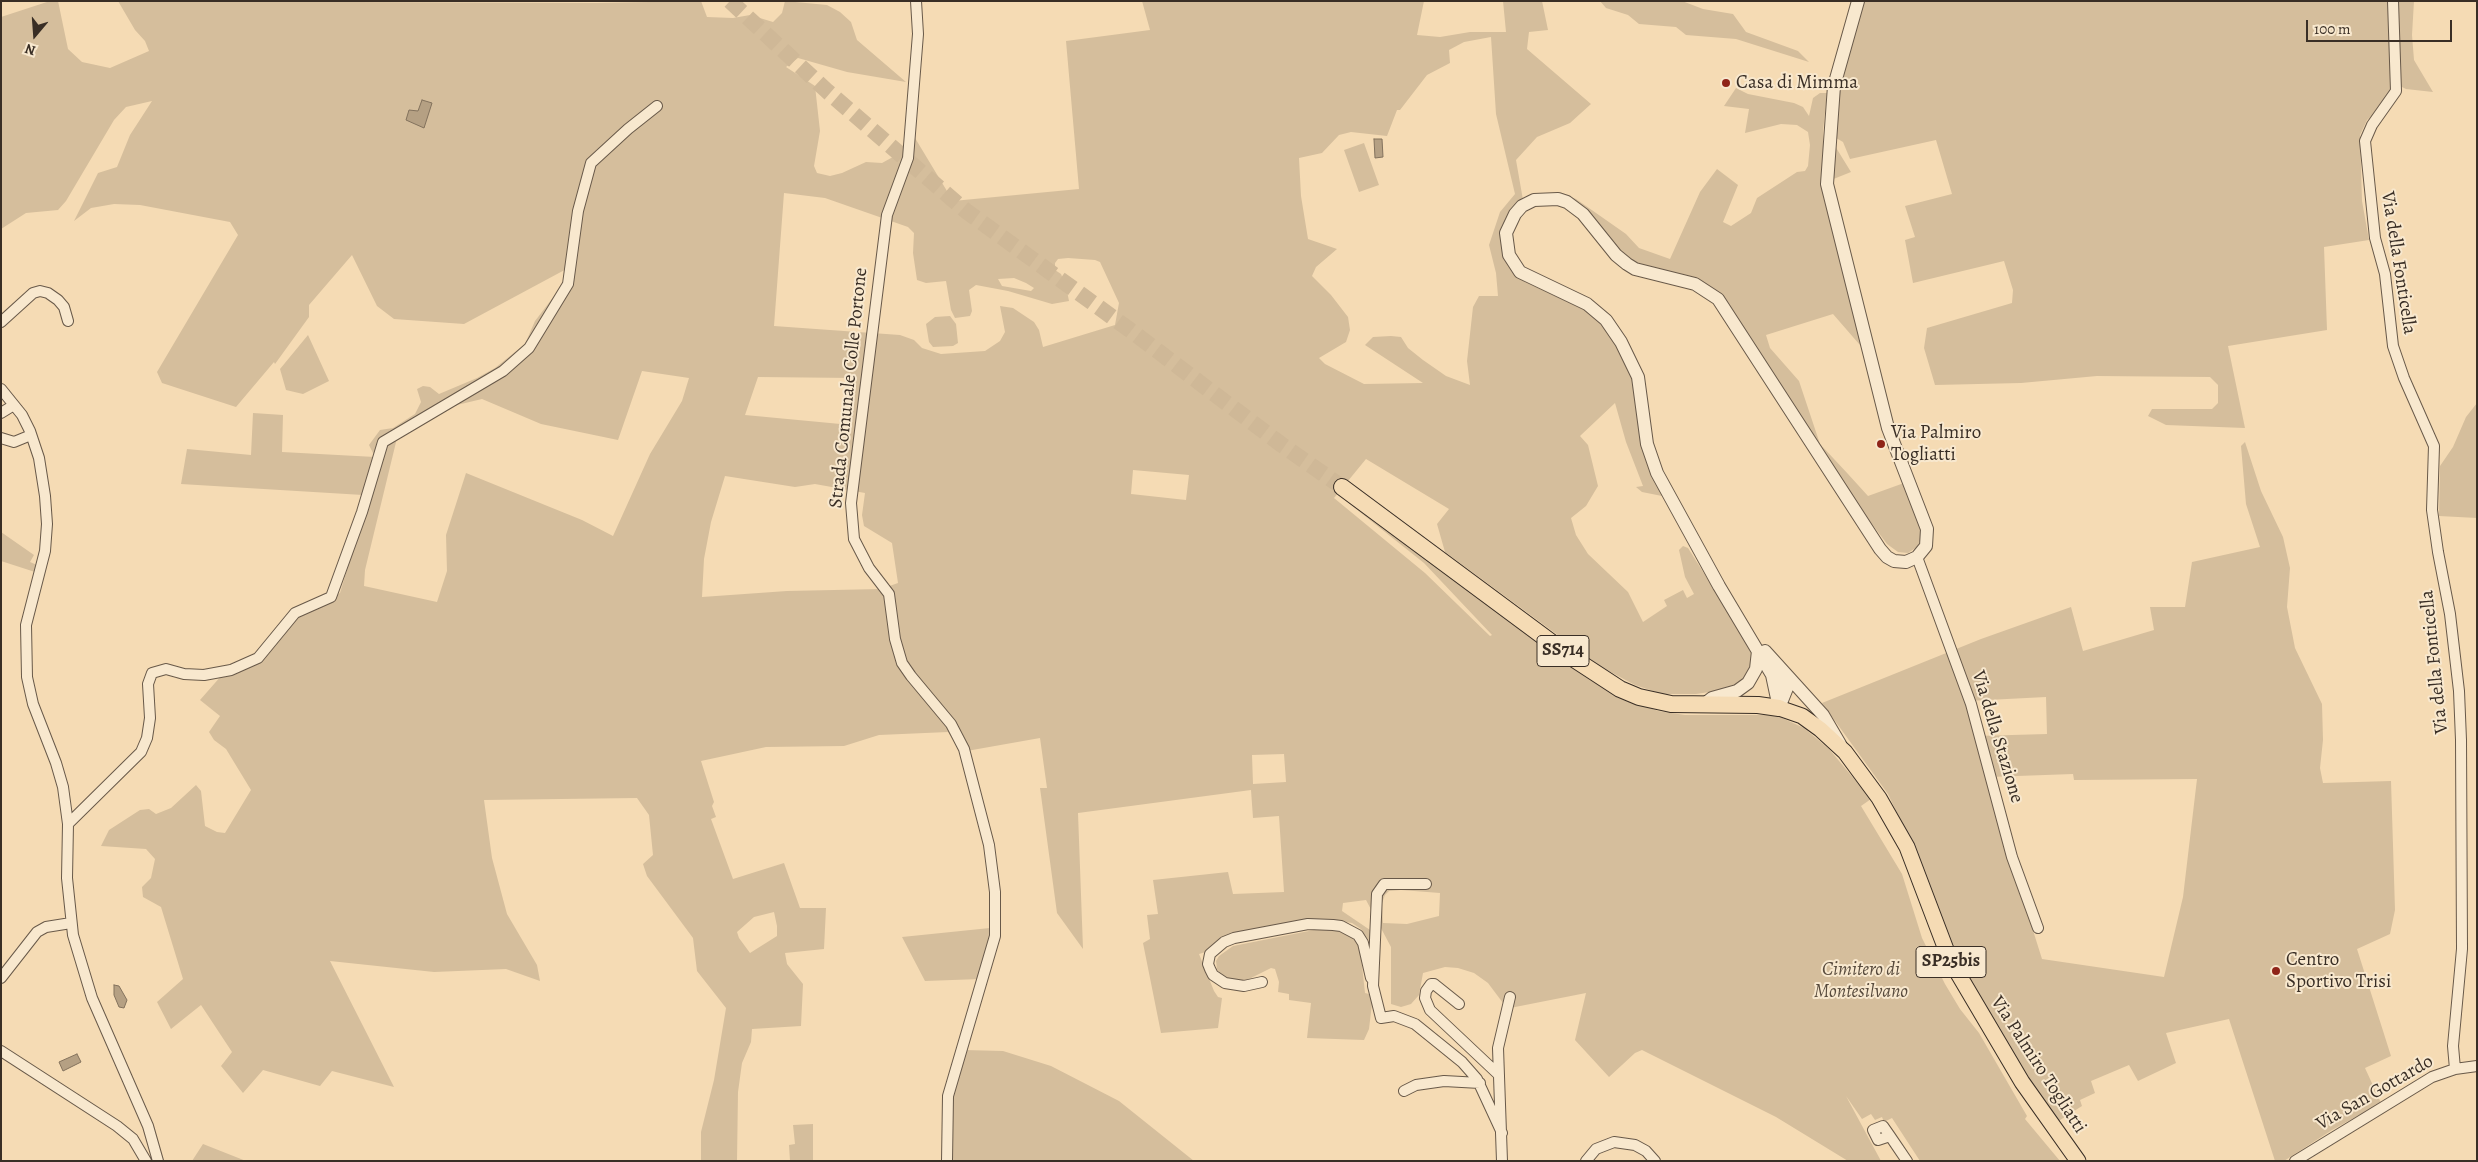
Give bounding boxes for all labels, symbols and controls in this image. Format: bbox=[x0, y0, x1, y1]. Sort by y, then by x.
north arrow bbox=[10, 10, 60, 60]
scale bar bbox=[2308, 10, 2454, 42]
text: 100 m bbox=[2314, 19, 2351, 39]
text: N bbox=[22, 39, 38, 60]
place label: Casa di Mimma bbox=[1736, 72, 1858, 94]
marker: Casa di Mimma bbox=[1720, 77, 1732, 89]
street label: Via della Fonticella bbox=[2375, 190, 2421, 336]
street label: Strada Comunale Colle Portone bbox=[825, 267, 873, 509]
place label: Via Palmiro Togliatti bbox=[1891, 422, 1981, 466]
marker: Via Palmiro Togliatti bbox=[1875, 438, 1887, 450]
street label: Via della Fonticella bbox=[2416, 589, 2454, 735]
road number: SS714 bbox=[1537, 636, 1589, 666]
street label: Via della Stazione bbox=[1966, 668, 2028, 806]
road number: SP25bis bbox=[1916, 946, 1986, 978]
place label: Centro Sportivo Trisi bbox=[2286, 949, 2391, 993]
park label: Cimitero di Montesilvano bbox=[1814, 959, 1908, 1003]
marker: Centro Sportivo Trisi bbox=[2270, 965, 2282, 977]
street label: Via Palmiro Togliatti bbox=[1985, 992, 2091, 1138]
street label: Via San Gottardo bbox=[2312, 1050, 2438, 1136]

